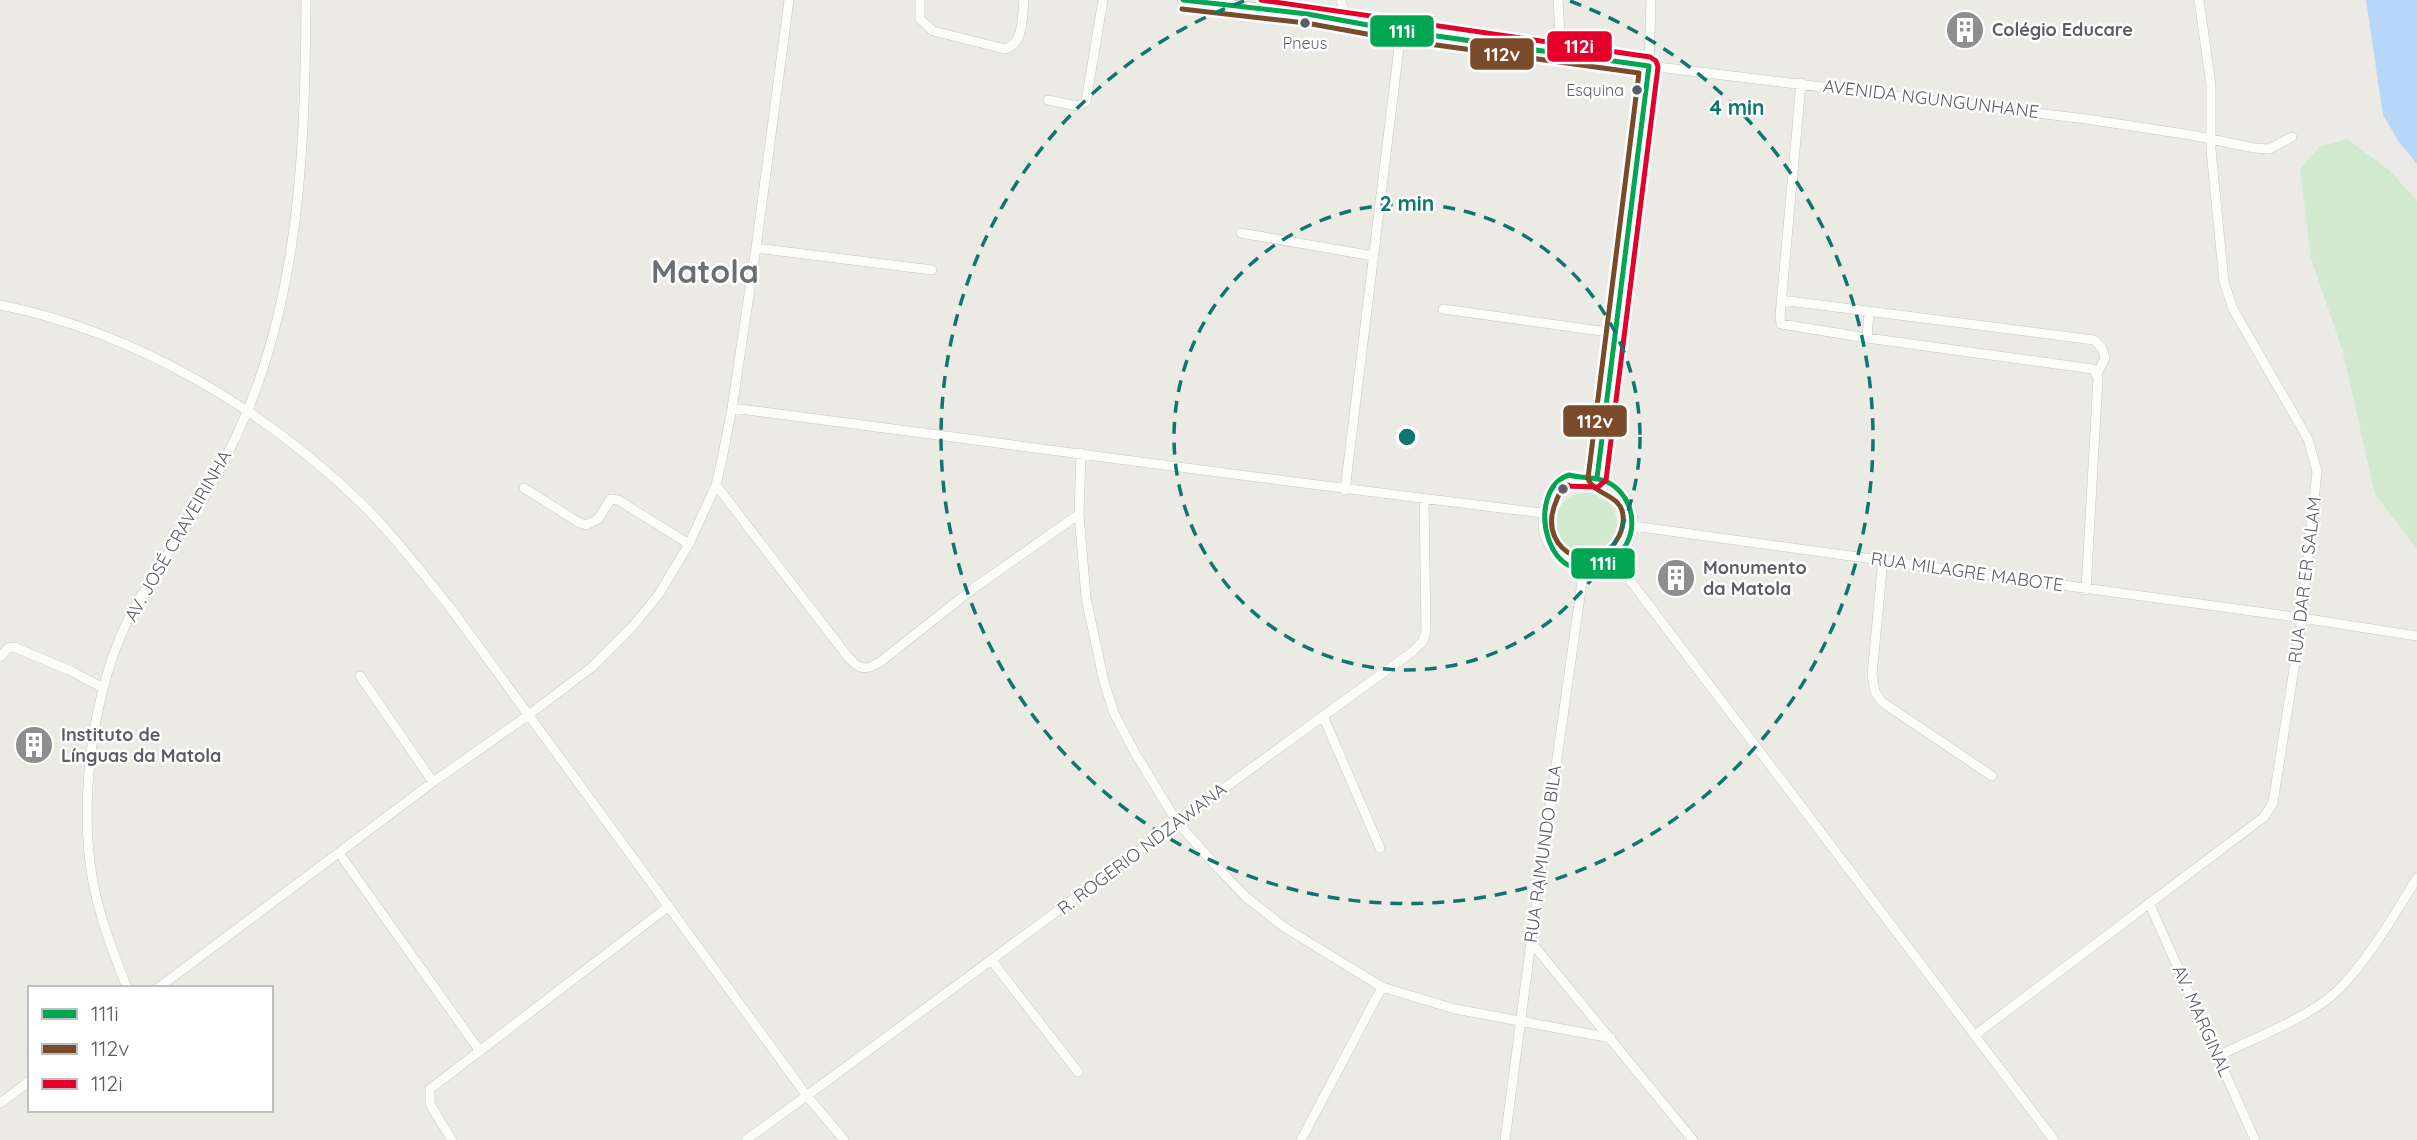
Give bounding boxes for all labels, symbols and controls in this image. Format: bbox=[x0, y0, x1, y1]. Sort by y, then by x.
building icon: Colégio Educare bbox=[1944, 9, 1986, 51]
line badge: 111i bbox=[1369, 14, 1435, 48]
marker: Pneus bbox=[1298, 16, 1312, 30]
place label: Colégio Educare bbox=[1992, 18, 2133, 41]
text: 111i bbox=[1389, 19, 1415, 43]
line badge: 112i bbox=[1546, 30, 1613, 63]
place label: Pneus bbox=[1283, 33, 1327, 53]
text: 112i bbox=[1564, 34, 1594, 58]
line badge: 112v bbox=[1469, 37, 1535, 71]
text: 112v bbox=[1484, 42, 1520, 66]
street label: AVENIDA NGUNGUNHANE bbox=[1822, 74, 2040, 123]
place label: Esquina bbox=[1566, 80, 1624, 100]
marker: Esquina bbox=[1630, 83, 1644, 97]
text: 4 min bbox=[1709, 94, 1765, 120]
text: 2 min bbox=[1380, 190, 1434, 216]
district label: Matola bbox=[651, 251, 759, 291]
line badge: 112v bbox=[1562, 404, 1628, 438]
text: 112v bbox=[1577, 409, 1613, 433]
centre of rings bbox=[1395, 425, 1419, 449]
street label: AV. JOSÉ CRAVEIRINHA bbox=[119, 446, 236, 626]
unlabelled marker bbox=[1556, 482, 1570, 496]
street label: RUA DAR ER SALAM bbox=[2283, 495, 2326, 665]
line badge: 111i bbox=[1570, 547, 1636, 580]
street label: RUA MILAGRE MABOTE bbox=[1869, 547, 2065, 596]
text: 111i bbox=[1590, 551, 1616, 575]
place label: Monumento da Matola bbox=[1703, 556, 1807, 600]
building icon: Monumento da Matola bbox=[1655, 557, 1697, 599]
place label: Instituto de Línguas da Matola bbox=[61, 723, 221, 767]
building icon: Instituto de Línguas da Matola bbox=[13, 724, 55, 766]
street label: RUA RAIMUNDO BILA bbox=[1519, 763, 1566, 944]
street label: R. ROGERIO NDZAWANA bbox=[1053, 777, 1231, 920]
street label: AV. MARGINAL bbox=[2168, 961, 2238, 1081]
legend bbox=[28, 986, 273, 1112]
text: 111i bbox=[91, 1000, 119, 1026]
text: 112v bbox=[91, 1035, 129, 1061]
text: 112i bbox=[91, 1070, 123, 1096]

